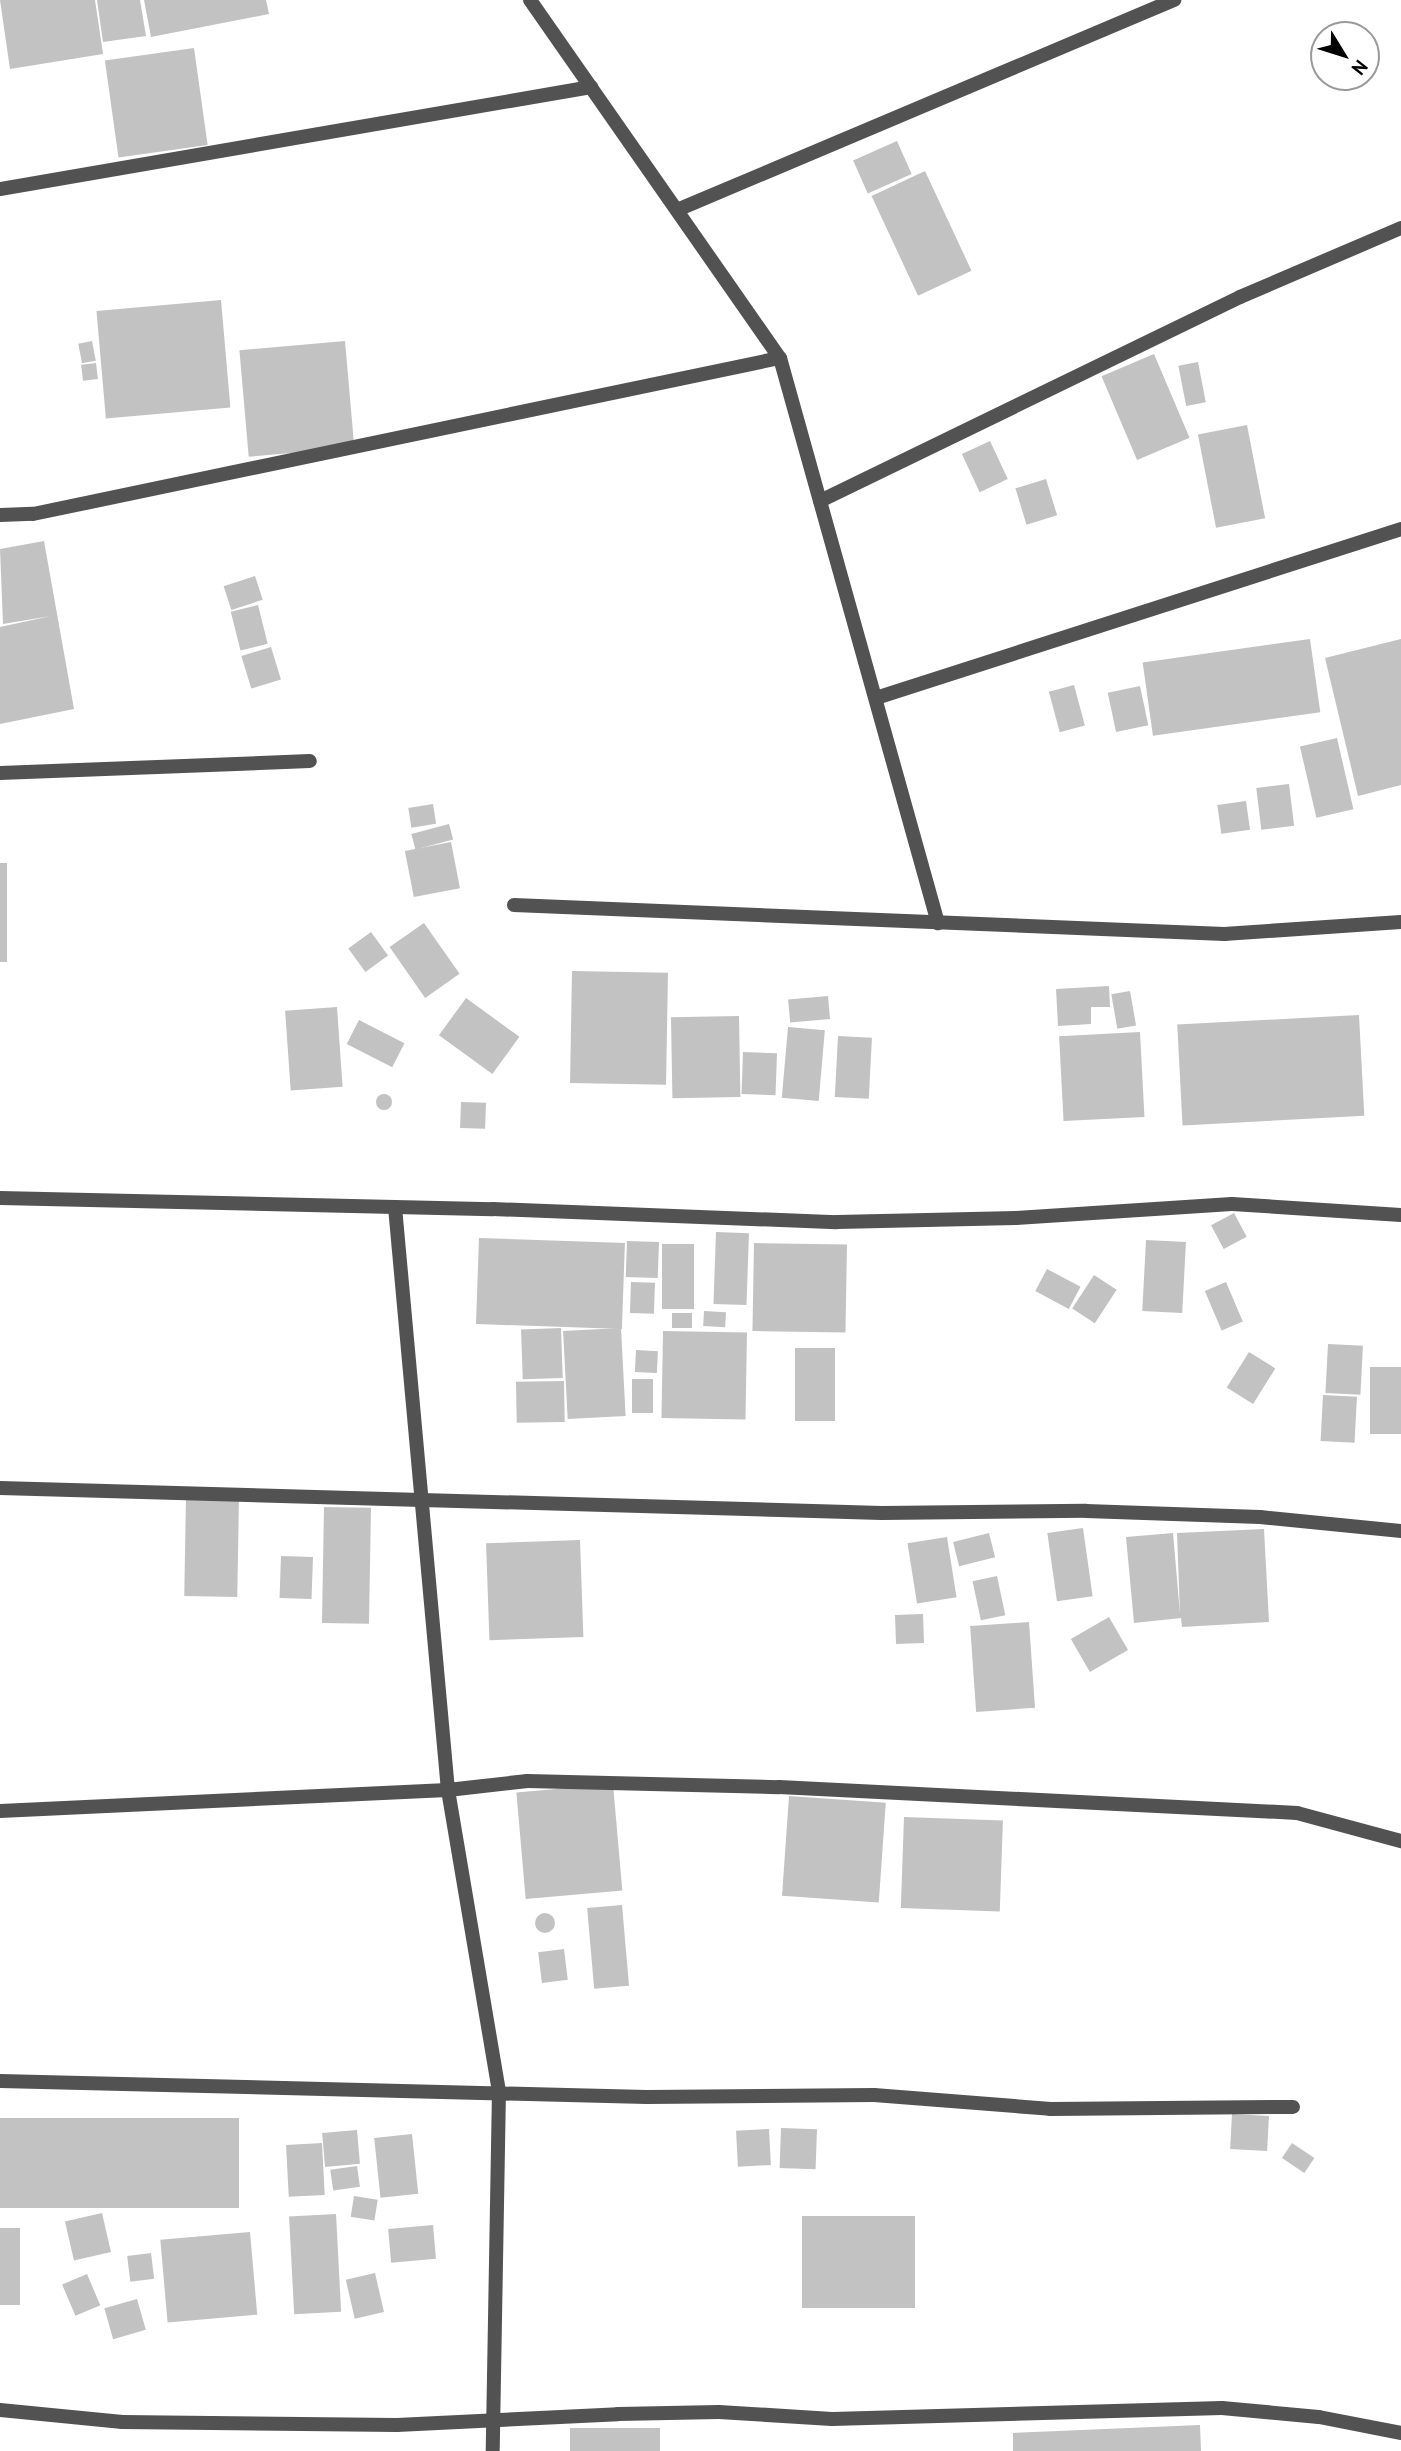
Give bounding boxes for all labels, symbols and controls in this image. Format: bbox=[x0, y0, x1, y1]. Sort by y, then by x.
north arrow bbox=[1310, 21, 1380, 91]
text: N bbox=[1347, 55, 1373, 80]

